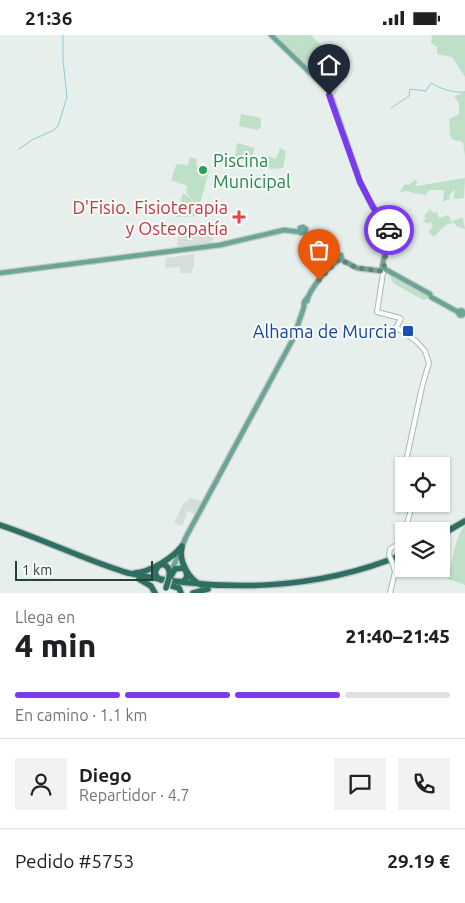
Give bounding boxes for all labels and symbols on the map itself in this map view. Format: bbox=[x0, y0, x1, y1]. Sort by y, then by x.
pin bbox=[308, 44, 350, 95]
place label: Piscina Municipal bbox=[213, 150, 291, 191]
marker: Piscina Municipal bbox=[197, 164, 209, 176]
place label: D'Fisio. Fisioterapia y Osteopatía bbox=[72, 197, 228, 238]
courier bbox=[364, 205, 414, 255]
marker: D'Fisio. Fisioterapia y Osteopatía bbox=[232, 210, 246, 224]
pin bbox=[298, 229, 340, 280]
place label: Alhama de Murcia bbox=[253, 321, 397, 341]
marker: Alhama de Murcia bbox=[401, 324, 415, 338]
scale bar bbox=[15, 558, 152, 581]

